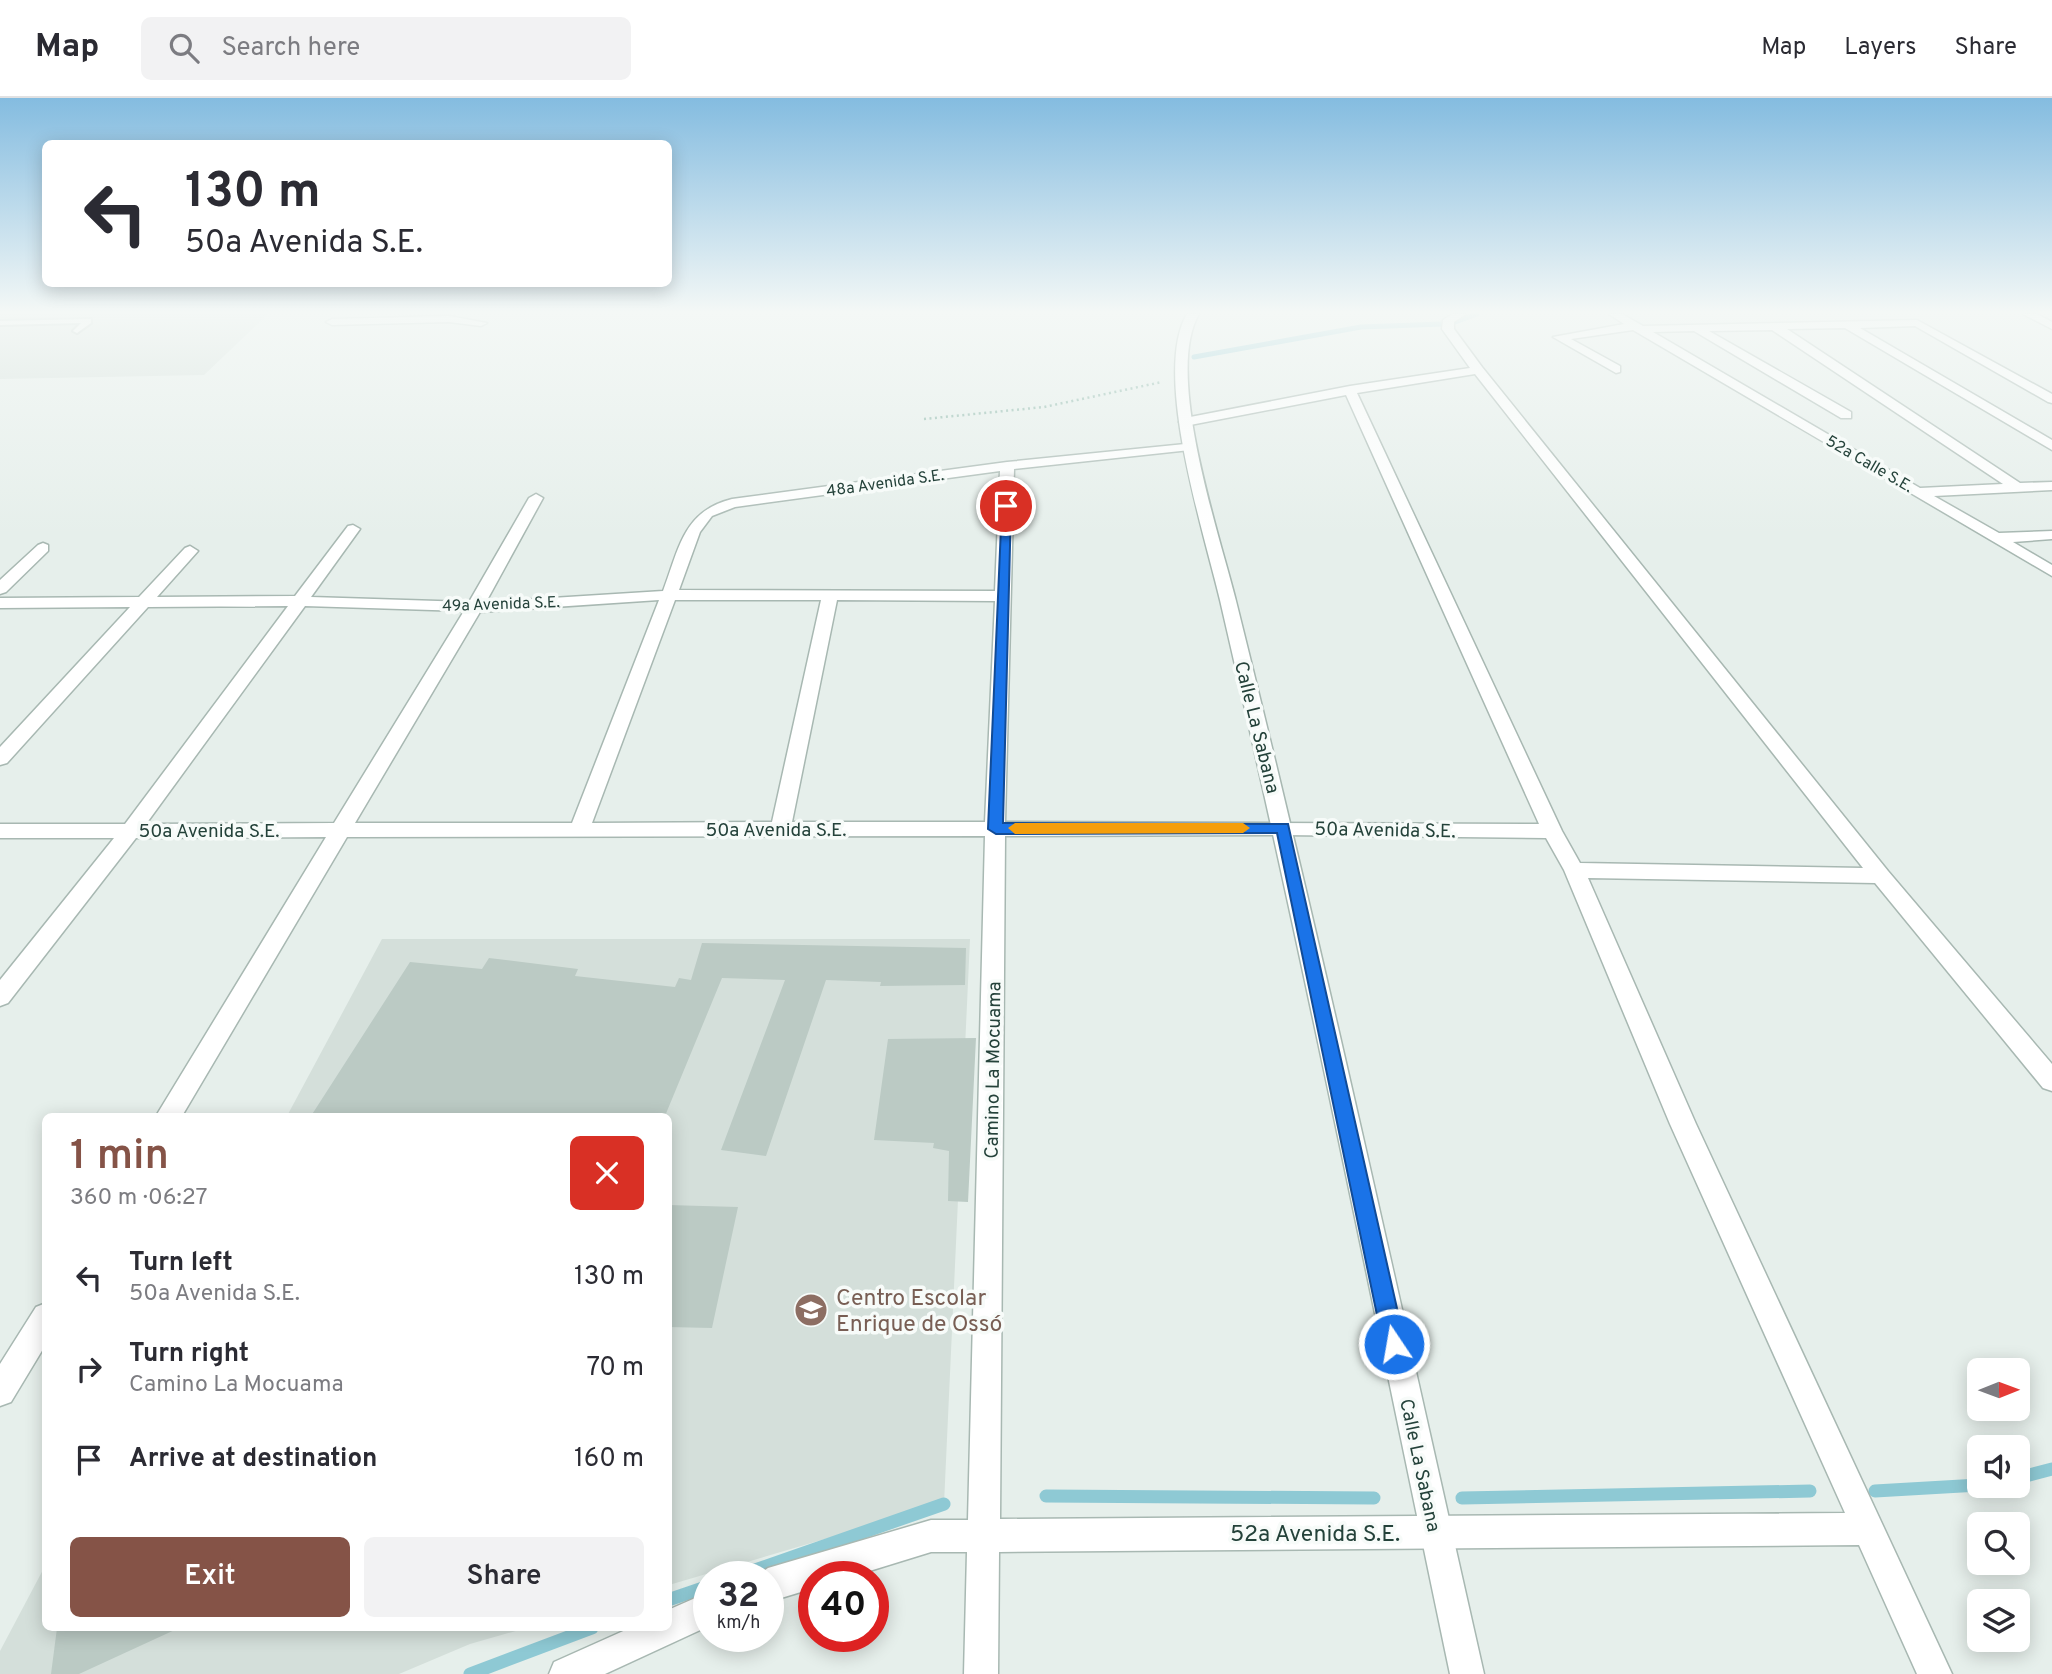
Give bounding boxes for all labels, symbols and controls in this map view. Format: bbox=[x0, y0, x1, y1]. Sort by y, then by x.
search box bbox=[141, 17, 631, 80]
text: Map bbox=[35, 27, 99, 69]
icon: search bbox=[165, 29, 203, 67]
text: Search here bbox=[221, 32, 360, 65]
text: Map bbox=[1761, 33, 1806, 63]
text: Layers bbox=[1844, 33, 1916, 63]
text: Share bbox=[1954, 33, 2017, 63]
text: 130 m bbox=[185, 163, 321, 225]
icon: left bbox=[70, 168, 161, 259]
text: 50a Avenida S.E. bbox=[185, 224, 423, 264]
street label: 52a Calle S.E. bbox=[1822, 432, 1916, 498]
street label: 48a Avenida S.E. bbox=[825, 466, 945, 502]
pin bbox=[976, 476, 1036, 536]
icon: arrive bbox=[987, 487, 1025, 525]
street label: 49a Avenida S.E. bbox=[442, 593, 560, 617]
street label: Calle La Sabana bbox=[1228, 659, 1284, 796]
street label: 50a Avenida S.E. bbox=[1314, 818, 1456, 844]
street label: 50a Avenida S.E. bbox=[705, 819, 847, 843]
street label: 50a Avenida S.E. bbox=[138, 820, 280, 844]
street label: Camino La Mocuama bbox=[980, 981, 1008, 1159]
text: 1 min bbox=[70, 1131, 169, 1184]
button: close bbox=[570, 1136, 644, 1210]
text: 360 m · 06:27 bbox=[70, 1184, 208, 1213]
text: Turn left bbox=[129, 1247, 233, 1280]
icon: left bbox=[70, 1259, 108, 1297]
text: 130 m bbox=[574, 1261, 644, 1294]
text: 50a Avenida S.E. bbox=[129, 1280, 300, 1309]
place label: Centro Escolar Enrique de Ossó bbox=[836, 1285, 1002, 1340]
school or university icon: Centro Escolar Enrique de Ossó bbox=[792, 1291, 830, 1329]
position arrow bbox=[1357, 1307, 1431, 1381]
text: Turn right bbox=[129, 1338, 249, 1371]
icon: right bbox=[70, 1350, 108, 1388]
text: 70 m bbox=[586, 1352, 644, 1385]
north arrow bbox=[1967, 1358, 2030, 1421]
map controls bbox=[1967, 1358, 2030, 1652]
text: Camino La Mocuama bbox=[129, 1371, 344, 1400]
street label: Calle La Sabana bbox=[1393, 1397, 1445, 1534]
button: sound bbox=[1967, 1435, 2030, 1498]
icon: arrive bbox=[70, 1441, 108, 1479]
text: Arrive at destination bbox=[129, 1443, 377, 1476]
text: 160 m bbox=[574, 1443, 644, 1476]
button: search bbox=[1967, 1512, 2030, 1575]
street label: 52a Avenida S.E. bbox=[1230, 1521, 1400, 1550]
button: Exit bbox=[70, 1537, 350, 1617]
button: Share bbox=[364, 1537, 644, 1617]
speed limit sign: 40 bbox=[798, 1561, 889, 1652]
text: 32 bbox=[718, 1575, 759, 1619]
button: layers bbox=[1967, 1589, 2030, 1652]
text: km/h bbox=[717, 1612, 760, 1635]

